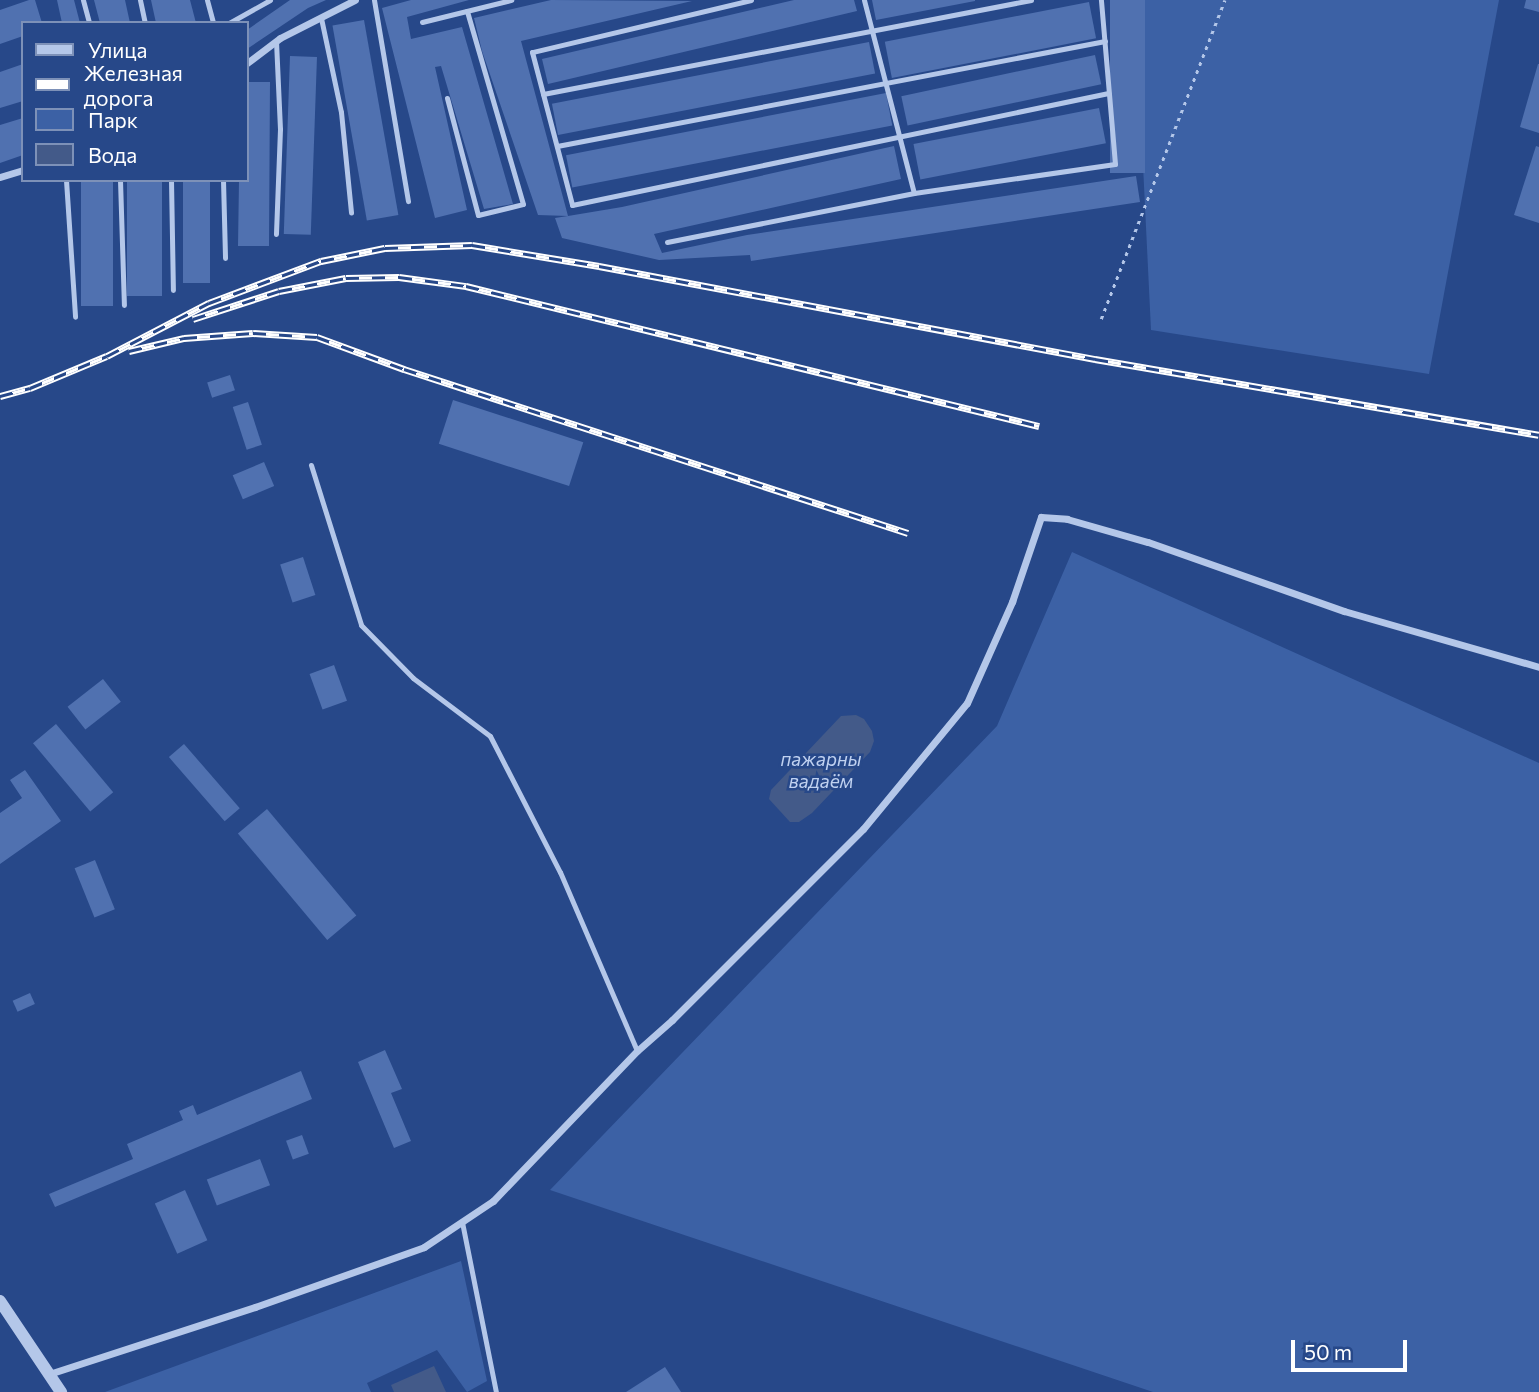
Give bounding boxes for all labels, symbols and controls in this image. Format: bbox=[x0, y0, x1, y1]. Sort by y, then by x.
legend bbox=[21, 21, 248, 182]
text: Улица bbox=[88, 37, 147, 62]
text: Железная дорога bbox=[84, 60, 183, 110]
text: Парк bbox=[88, 107, 138, 132]
text: Вода bbox=[88, 142, 137, 167]
water label: пажарны вадаём bbox=[780, 748, 862, 792]
scale bar bbox=[1294, 1326, 1410, 1370]
text: 50 m bbox=[1304, 1339, 1352, 1364]

